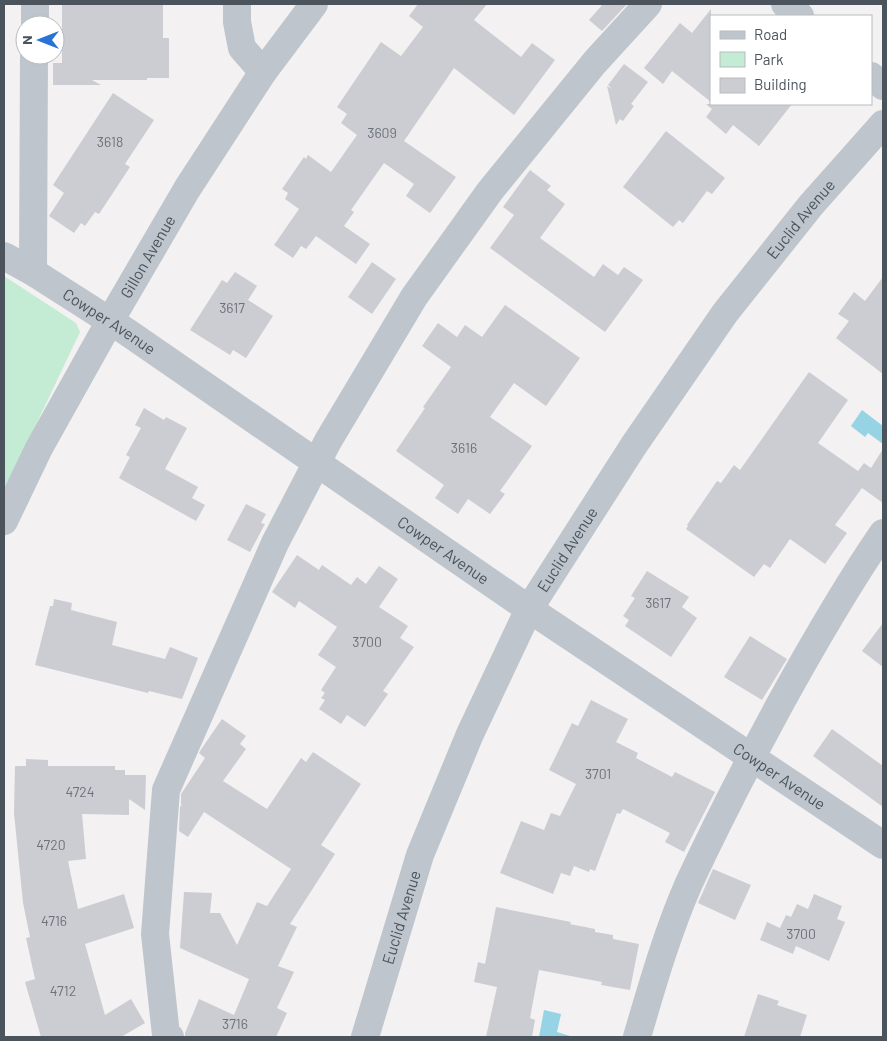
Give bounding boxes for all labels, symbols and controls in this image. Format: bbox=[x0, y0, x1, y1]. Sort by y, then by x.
north arrow bbox=[15, 15, 65, 65]
legend bbox=[710, 15, 872, 105]
text: Road bbox=[754, 25, 787, 43]
text: N bbox=[18, 35, 35, 45]
text: Park bbox=[754, 50, 784, 68]
text: Building bbox=[754, 75, 807, 93]
house number: 3609 bbox=[367, 124, 397, 141]
house number: 3618 bbox=[97, 133, 123, 150]
street label: Euclid Avenue bbox=[762, 175, 838, 262]
street label: Gillon Avenue bbox=[116, 212, 179, 301]
street label: Cowper Avenue bbox=[60, 284, 160, 358]
house number: 3617 bbox=[219, 299, 245, 316]
house number: 3616 bbox=[451, 439, 477, 456]
street label: Euclid Avenue bbox=[533, 503, 601, 595]
street label: Cowper Avenue bbox=[394, 512, 493, 588]
house number: 3617 bbox=[645, 594, 671, 611]
house number: 3700 bbox=[352, 633, 382, 650]
street label: Cowper Avenue bbox=[730, 738, 830, 813]
house number: 3701 bbox=[585, 765, 611, 782]
house number: 4724 bbox=[65, 783, 95, 800]
house number: 4720 bbox=[36, 836, 66, 853]
street label: Euclid Avenue bbox=[378, 868, 424, 966]
house number: 4716 bbox=[41, 912, 67, 929]
house number: 3700 bbox=[786, 925, 816, 942]
house number: 4712 bbox=[50, 982, 76, 999]
house number: 3716 bbox=[222, 1015, 248, 1032]

